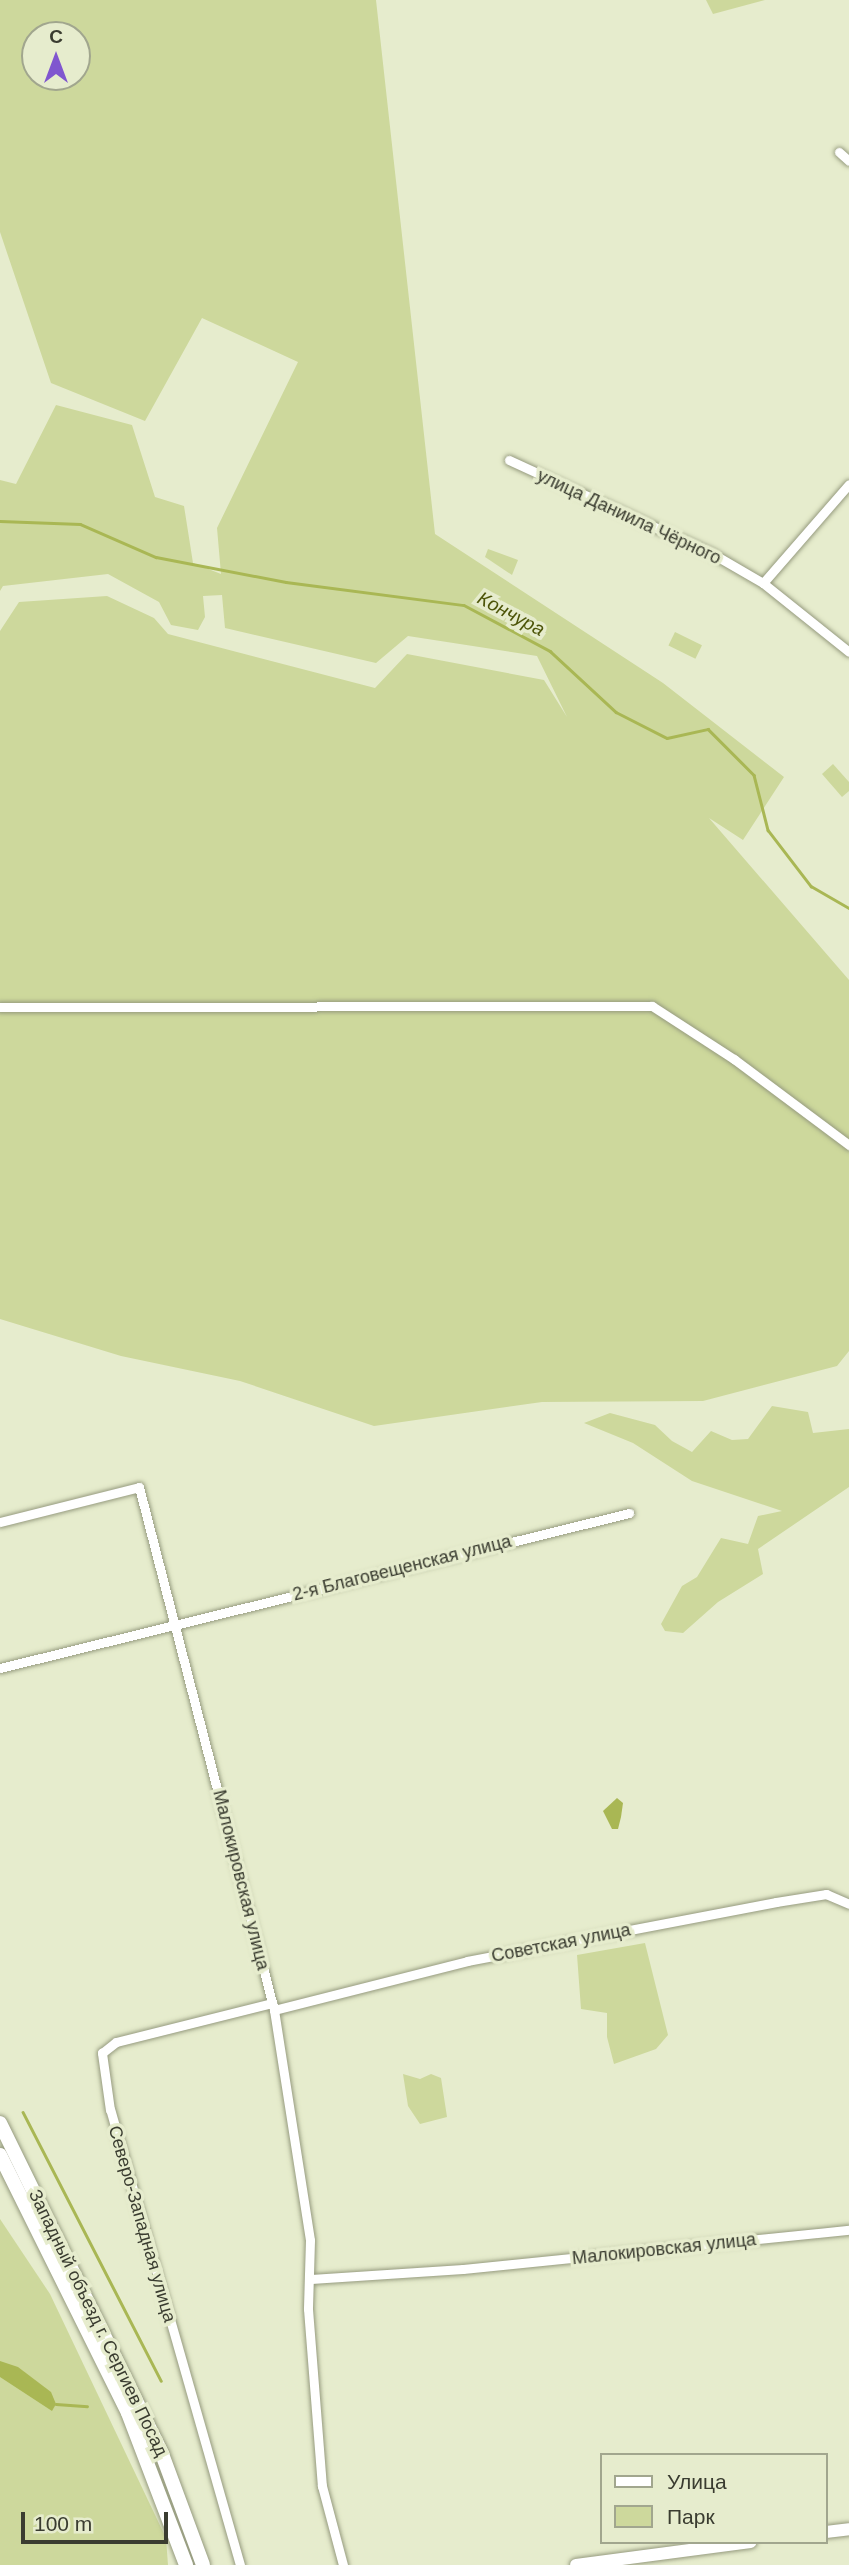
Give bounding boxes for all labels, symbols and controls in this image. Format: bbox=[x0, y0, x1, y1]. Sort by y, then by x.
north arrow bbox=[21, 21, 91, 91]
text: С bbox=[49, 26, 63, 47]
street label: улица Даниила Чёрного bbox=[534, 465, 724, 569]
water label: Кончура bbox=[474, 587, 548, 641]
street label: 2-я Благовещенская улица bbox=[290, 1530, 514, 1606]
street label: Малокировская улица bbox=[208, 1788, 274, 1972]
street label: Советская улица bbox=[490, 1919, 632, 1967]
street label: Северо-Западная улица bbox=[104, 2123, 180, 2325]
street label: Западный объезд г. Сергиев Посад bbox=[24, 2186, 172, 2460]
street label: Малокировская улица bbox=[571, 2229, 757, 2269]
legend bbox=[600, 2453, 828, 2544]
text: Улица bbox=[667, 2470, 727, 2493]
scale bar bbox=[24, 2498, 172, 2542]
text: Парк bbox=[667, 2505, 715, 2528]
text: 100 m bbox=[34, 2512, 92, 2535]

